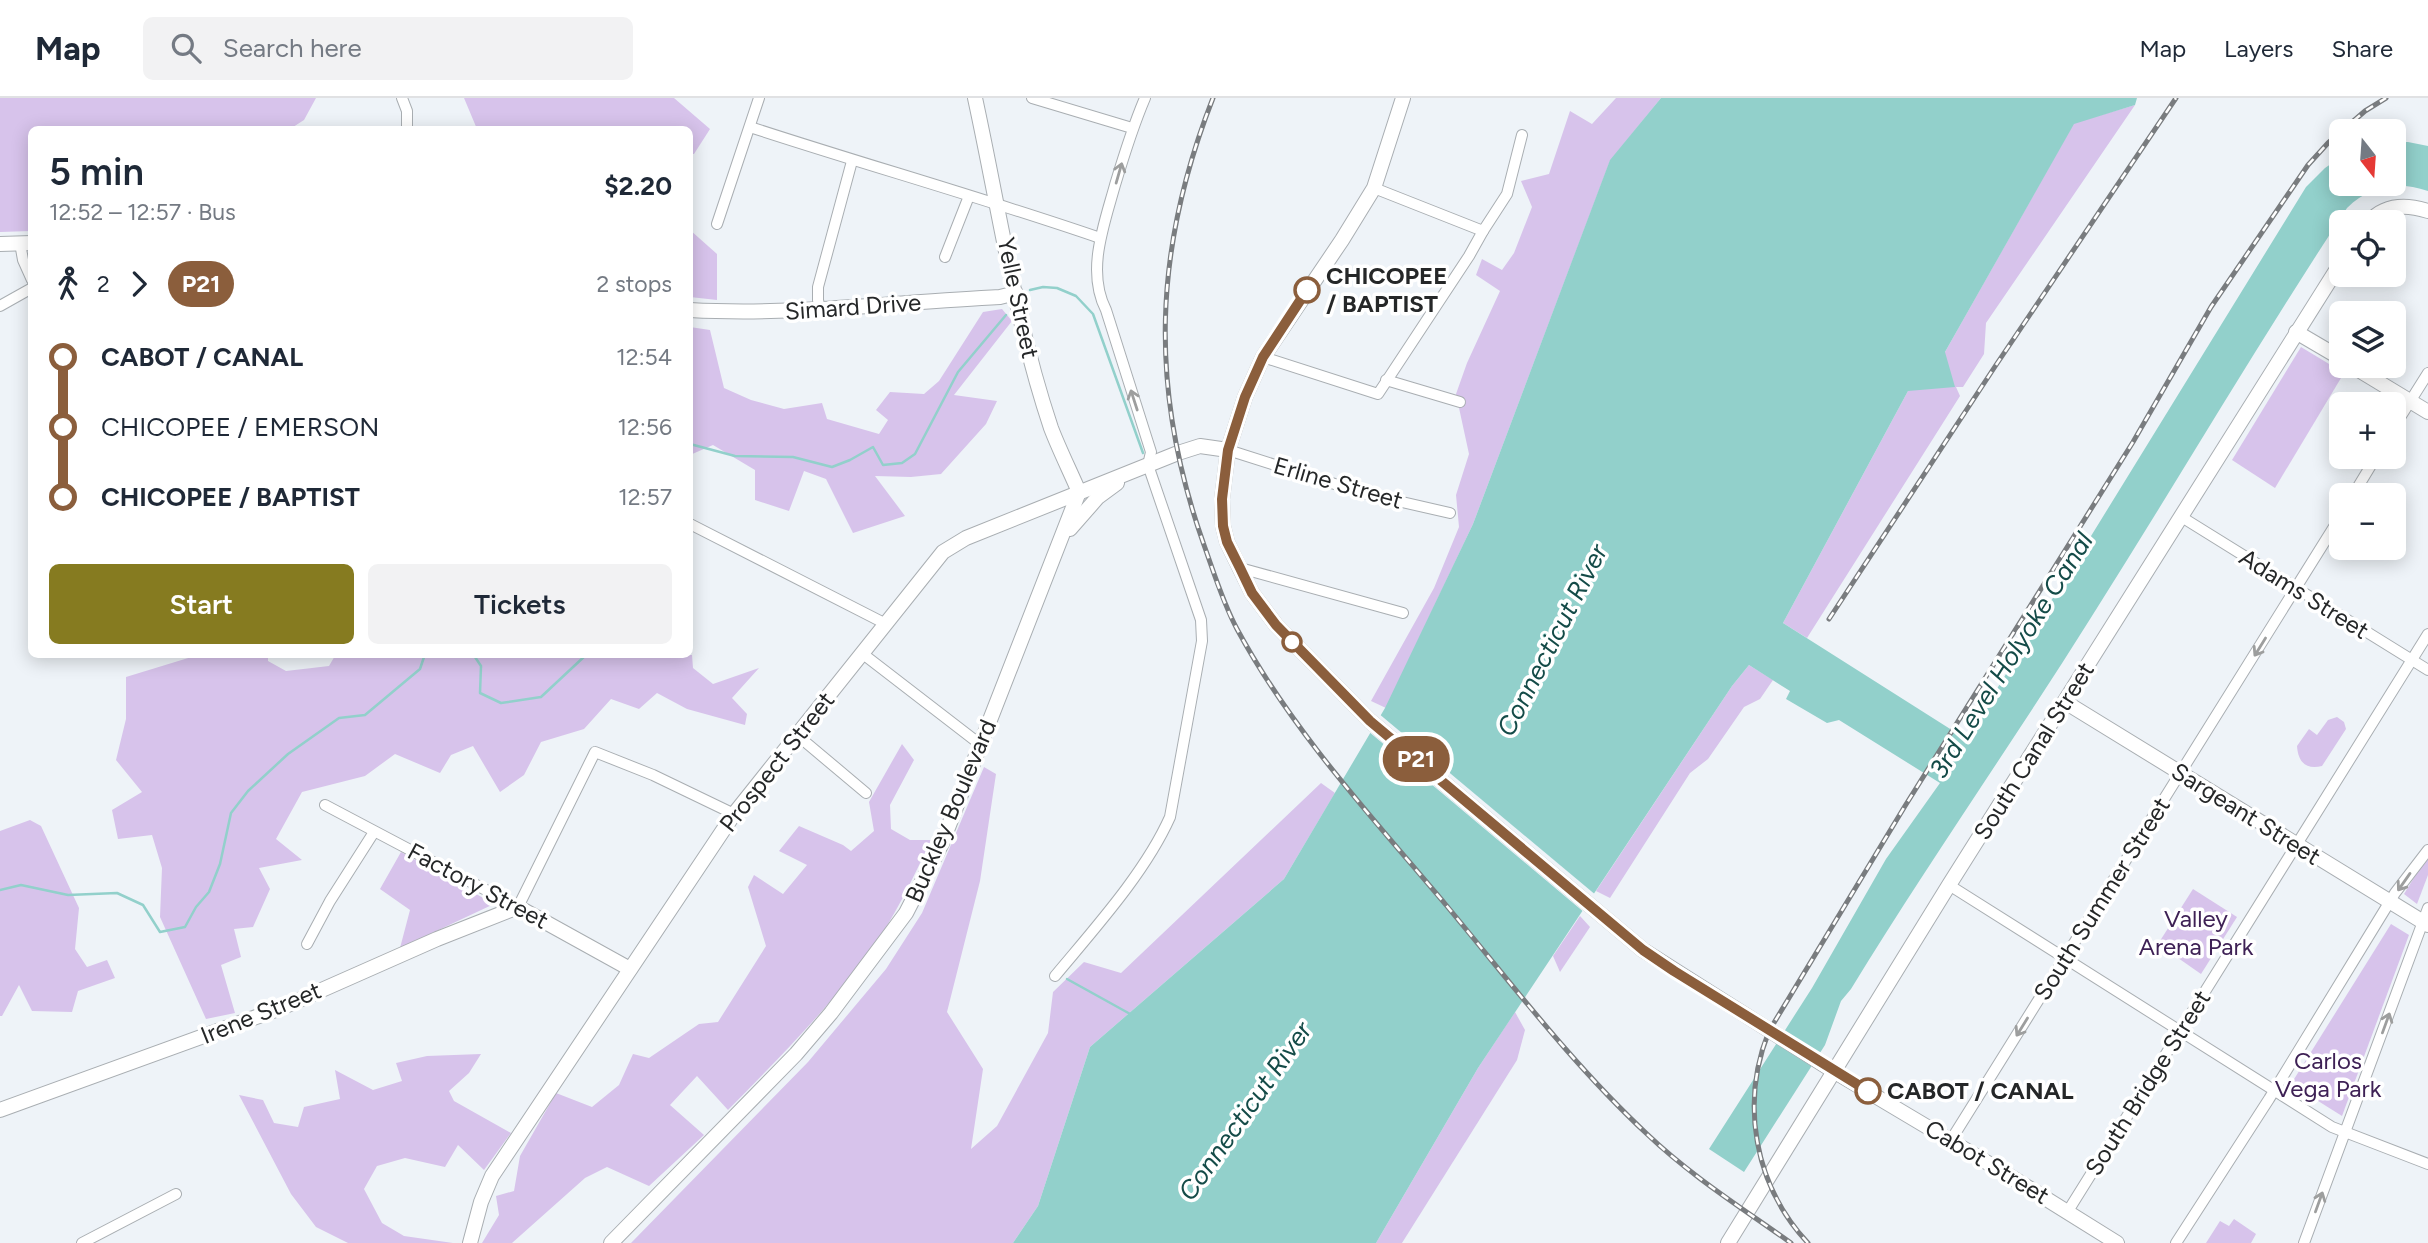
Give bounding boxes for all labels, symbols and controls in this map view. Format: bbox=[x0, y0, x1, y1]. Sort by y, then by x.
search box bbox=[143, 17, 633, 80]
text: Map bbox=[35, 29, 101, 68]
icon: search bbox=[167, 29, 205, 67]
text: Search here bbox=[223, 32, 362, 64]
text: Map bbox=[2139, 34, 2186, 63]
text: Layers bbox=[2224, 34, 2293, 63]
text: Share bbox=[2331, 34, 2393, 63]
north arrow bbox=[2329, 119, 2406, 196]
map controls bbox=[2329, 119, 2406, 560]
text: 5 min bbox=[49, 149, 144, 195]
one-way arrow bbox=[1113, 162, 1126, 184]
text: $2.20 bbox=[604, 170, 672, 202]
text: 12:52 – 12:57 · Bus bbox=[49, 198, 236, 226]
button: locate bbox=[2329, 210, 2406, 287]
street label: Yelle Street bbox=[992, 235, 1045, 361]
place label: CHICOPEE / BAPTIST bbox=[1326, 261, 1447, 318]
icon: walk bbox=[49, 265, 87, 303]
icon: forward bbox=[120, 265, 158, 303]
text: P21 bbox=[182, 269, 220, 298]
text: 2 bbox=[97, 270, 110, 298]
text: 2 stops bbox=[596, 270, 672, 298]
marker: CHICOPEE / BAPTIST bbox=[1294, 277, 1320, 303]
street label: Simard Drive bbox=[784, 287, 922, 326]
button: layers bbox=[2329, 301, 2406, 378]
text: CABOT / CANAL bbox=[101, 341, 303, 373]
text: 12:54 bbox=[616, 343, 672, 371]
one-way arrow bbox=[1127, 389, 1140, 411]
button: + bbox=[2329, 392, 2406, 469]
text: CHICOPEE / EMERSON bbox=[101, 411, 379, 443]
text: 12:56 bbox=[618, 413, 672, 441]
street label: Erline Street bbox=[1270, 450, 1406, 515]
text: CHICOPEE / BAPTIST bbox=[101, 481, 360, 513]
text: 12:57 bbox=[618, 483, 672, 511]
button: − bbox=[2329, 483, 2406, 560]
water label: 3rd Level Holyoke Canal bbox=[1922, 526, 2100, 784]
water label: Connecticut River bbox=[1490, 538, 1615, 741]
street label: Adams Street bbox=[2234, 542, 2374, 645]
button: Start bbox=[49, 564, 354, 644]
button: Tickets bbox=[368, 564, 672, 644]
unlabelled marker bbox=[1282, 632, 1302, 652]
one-way arrow bbox=[2252, 636, 2266, 656]
street label: South Canal Street bbox=[1967, 657, 2100, 845]
street label: Prospect Street bbox=[713, 686, 840, 837]
street label: Buckley Boulevard bbox=[899, 715, 1002, 907]
line badge: P21 bbox=[1376, 736, 1456, 782]
text: P21 bbox=[1397, 744, 1435, 773]
street label: Sargeant Street bbox=[2166, 756, 2326, 871]
street label: South Summer Street bbox=[2027, 792, 2176, 1006]
street label: Factory Street bbox=[403, 836, 553, 935]
one-way arrow bbox=[2397, 872, 2411, 891]
park label: Valley Arena Park bbox=[2139, 904, 2254, 961]
street label: Irene Street bbox=[196, 975, 325, 1050]
street label: South Bridge Street bbox=[2079, 985, 2216, 1181]
one-way arrow bbox=[2381, 1012, 2393, 1034]
water label: Connecticut River bbox=[1171, 1014, 1319, 1207]
one-way arrow bbox=[2015, 1016, 2029, 1036]
park label: Carlos Vega Park bbox=[2275, 1046, 2382, 1103]
place label: CABOT / CANAL bbox=[1887, 1076, 2074, 1105]
marker: CABOT / CANAL bbox=[1855, 1078, 1881, 1104]
street label: Cabot Street bbox=[1920, 1113, 2055, 1210]
one-way arrow bbox=[2314, 1191, 2327, 1213]

